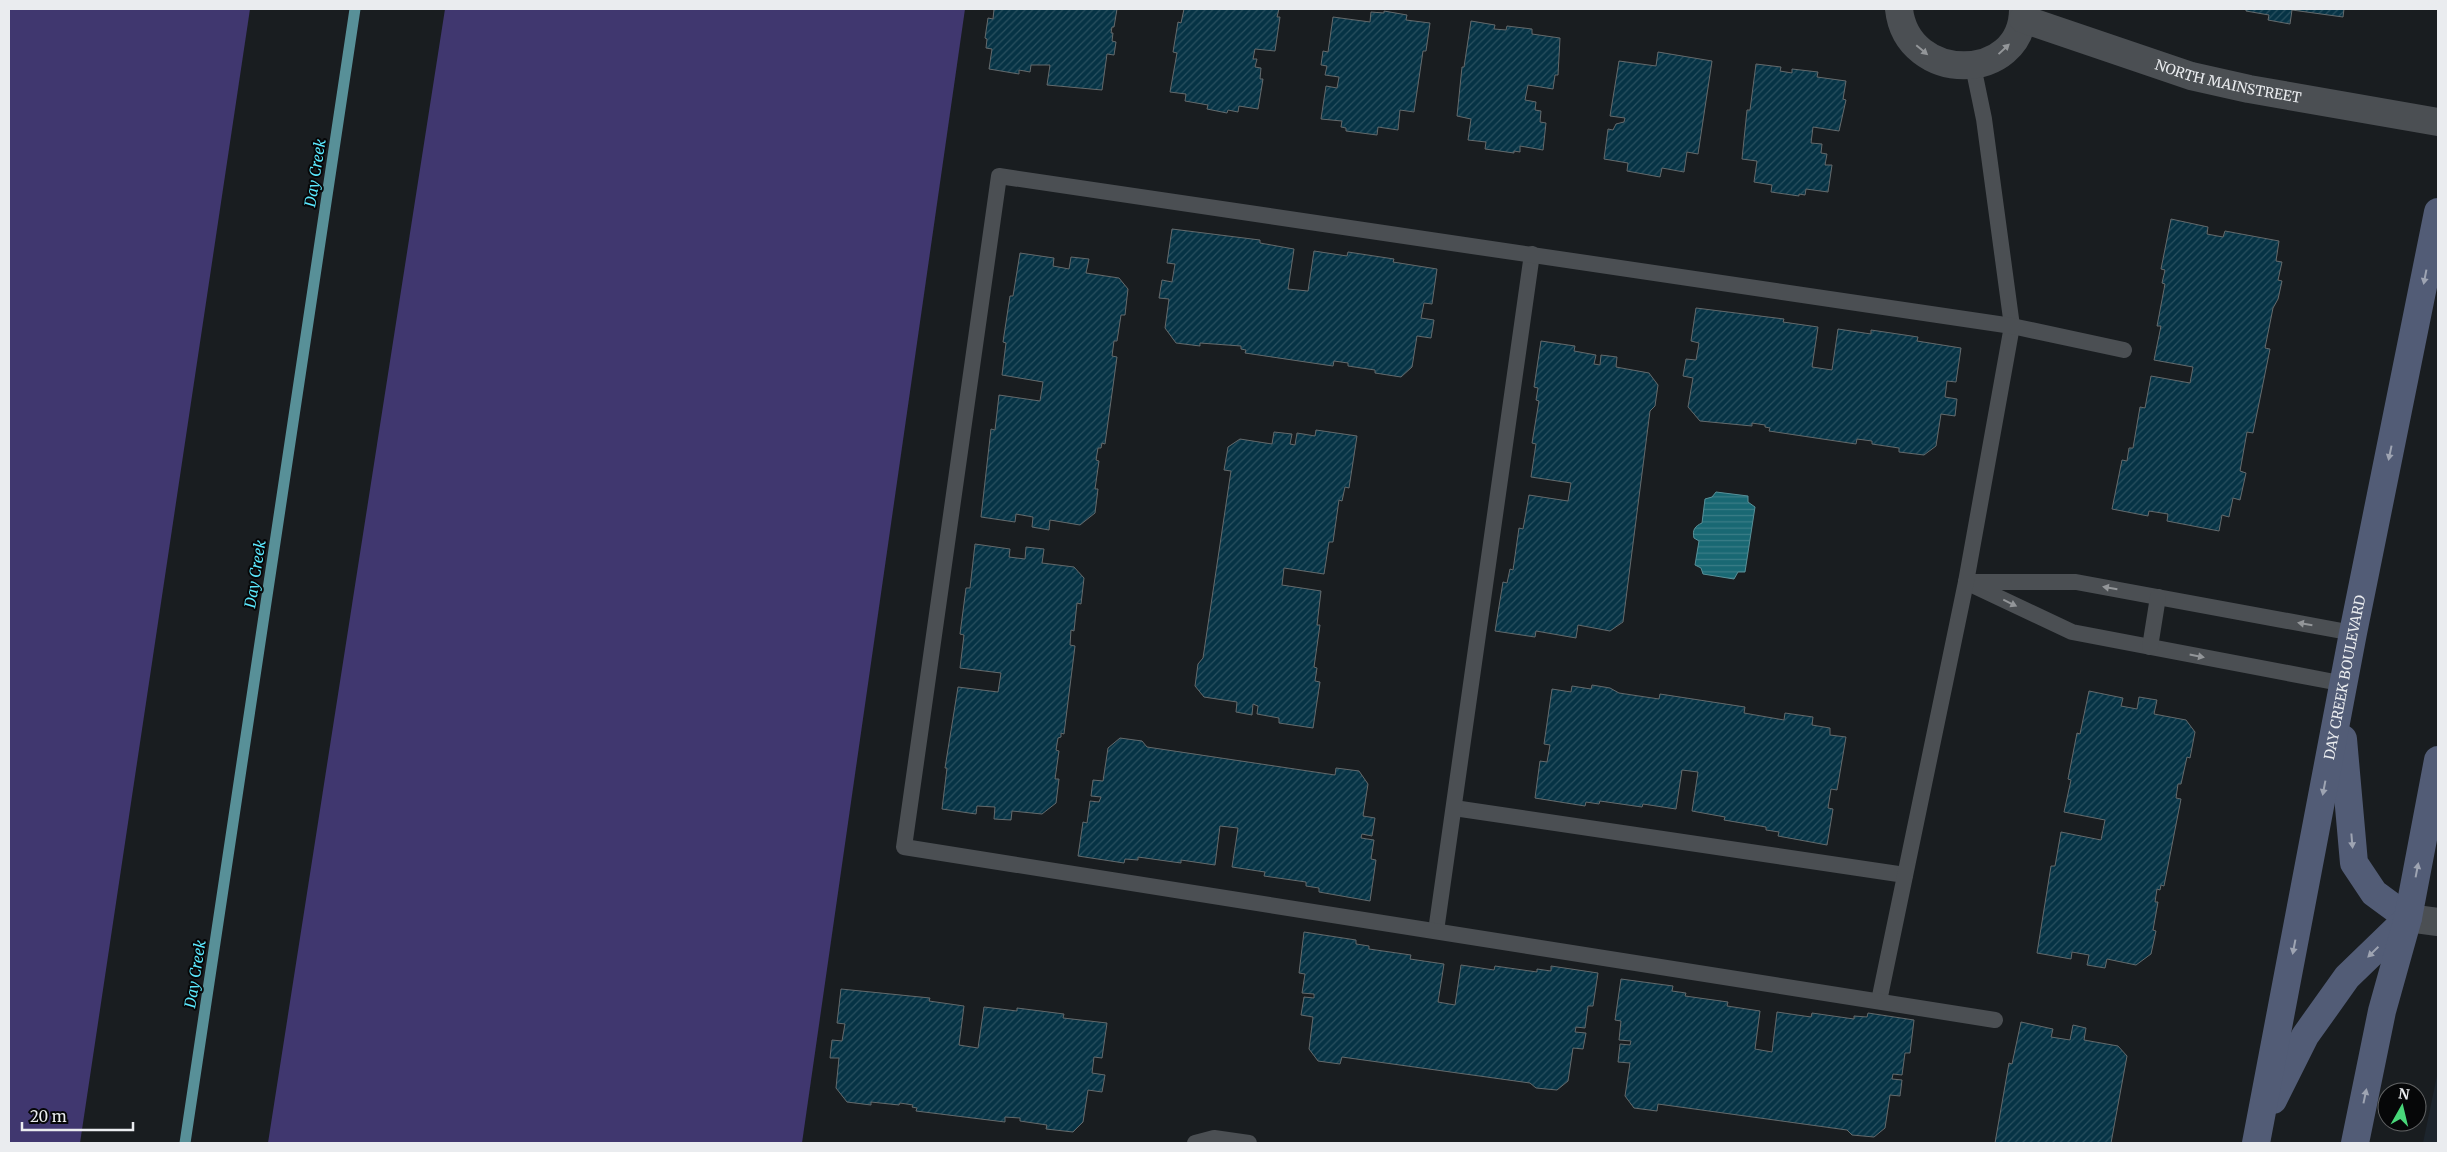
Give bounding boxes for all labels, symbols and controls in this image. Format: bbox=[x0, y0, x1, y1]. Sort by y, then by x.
one-way arrow bbox=[1998, 43, 2010, 55]
one-way arrow bbox=[1915, 45, 1928, 56]
street label: NORTH MAINSTREET bbox=[2153, 55, 2303, 107]
water label: Day Creek bbox=[300, 137, 330, 209]
one-way arrow bbox=[2421, 269, 2429, 285]
one-way arrow bbox=[2386, 445, 2394, 461]
water label: Day Creek bbox=[240, 538, 270, 610]
one-way arrow bbox=[2101, 584, 2117, 592]
street label: DAY CREEK BOULEVARD bbox=[2320, 593, 2370, 761]
one-way arrow bbox=[2003, 599, 2017, 607]
one-way arrow bbox=[2297, 620, 2313, 628]
one-way arrow bbox=[2190, 652, 2205, 660]
one-way arrow bbox=[2320, 780, 2328, 796]
one-way arrow bbox=[2348, 833, 2356, 849]
one-way arrow bbox=[2414, 862, 2422, 878]
water label: Day Creek bbox=[180, 938, 210, 1010]
one-way arrow bbox=[2289, 940, 2297, 956]
one-way arrow bbox=[2367, 946, 2379, 958]
north arrow bbox=[2377, 1082, 2427, 1132]
text: N bbox=[2397, 1084, 2411, 1104]
one-way arrow bbox=[2361, 1088, 2369, 1103]
scale bar bbox=[22, 1100, 134, 1132]
text: 20 m bbox=[30, 1107, 67, 1126]

